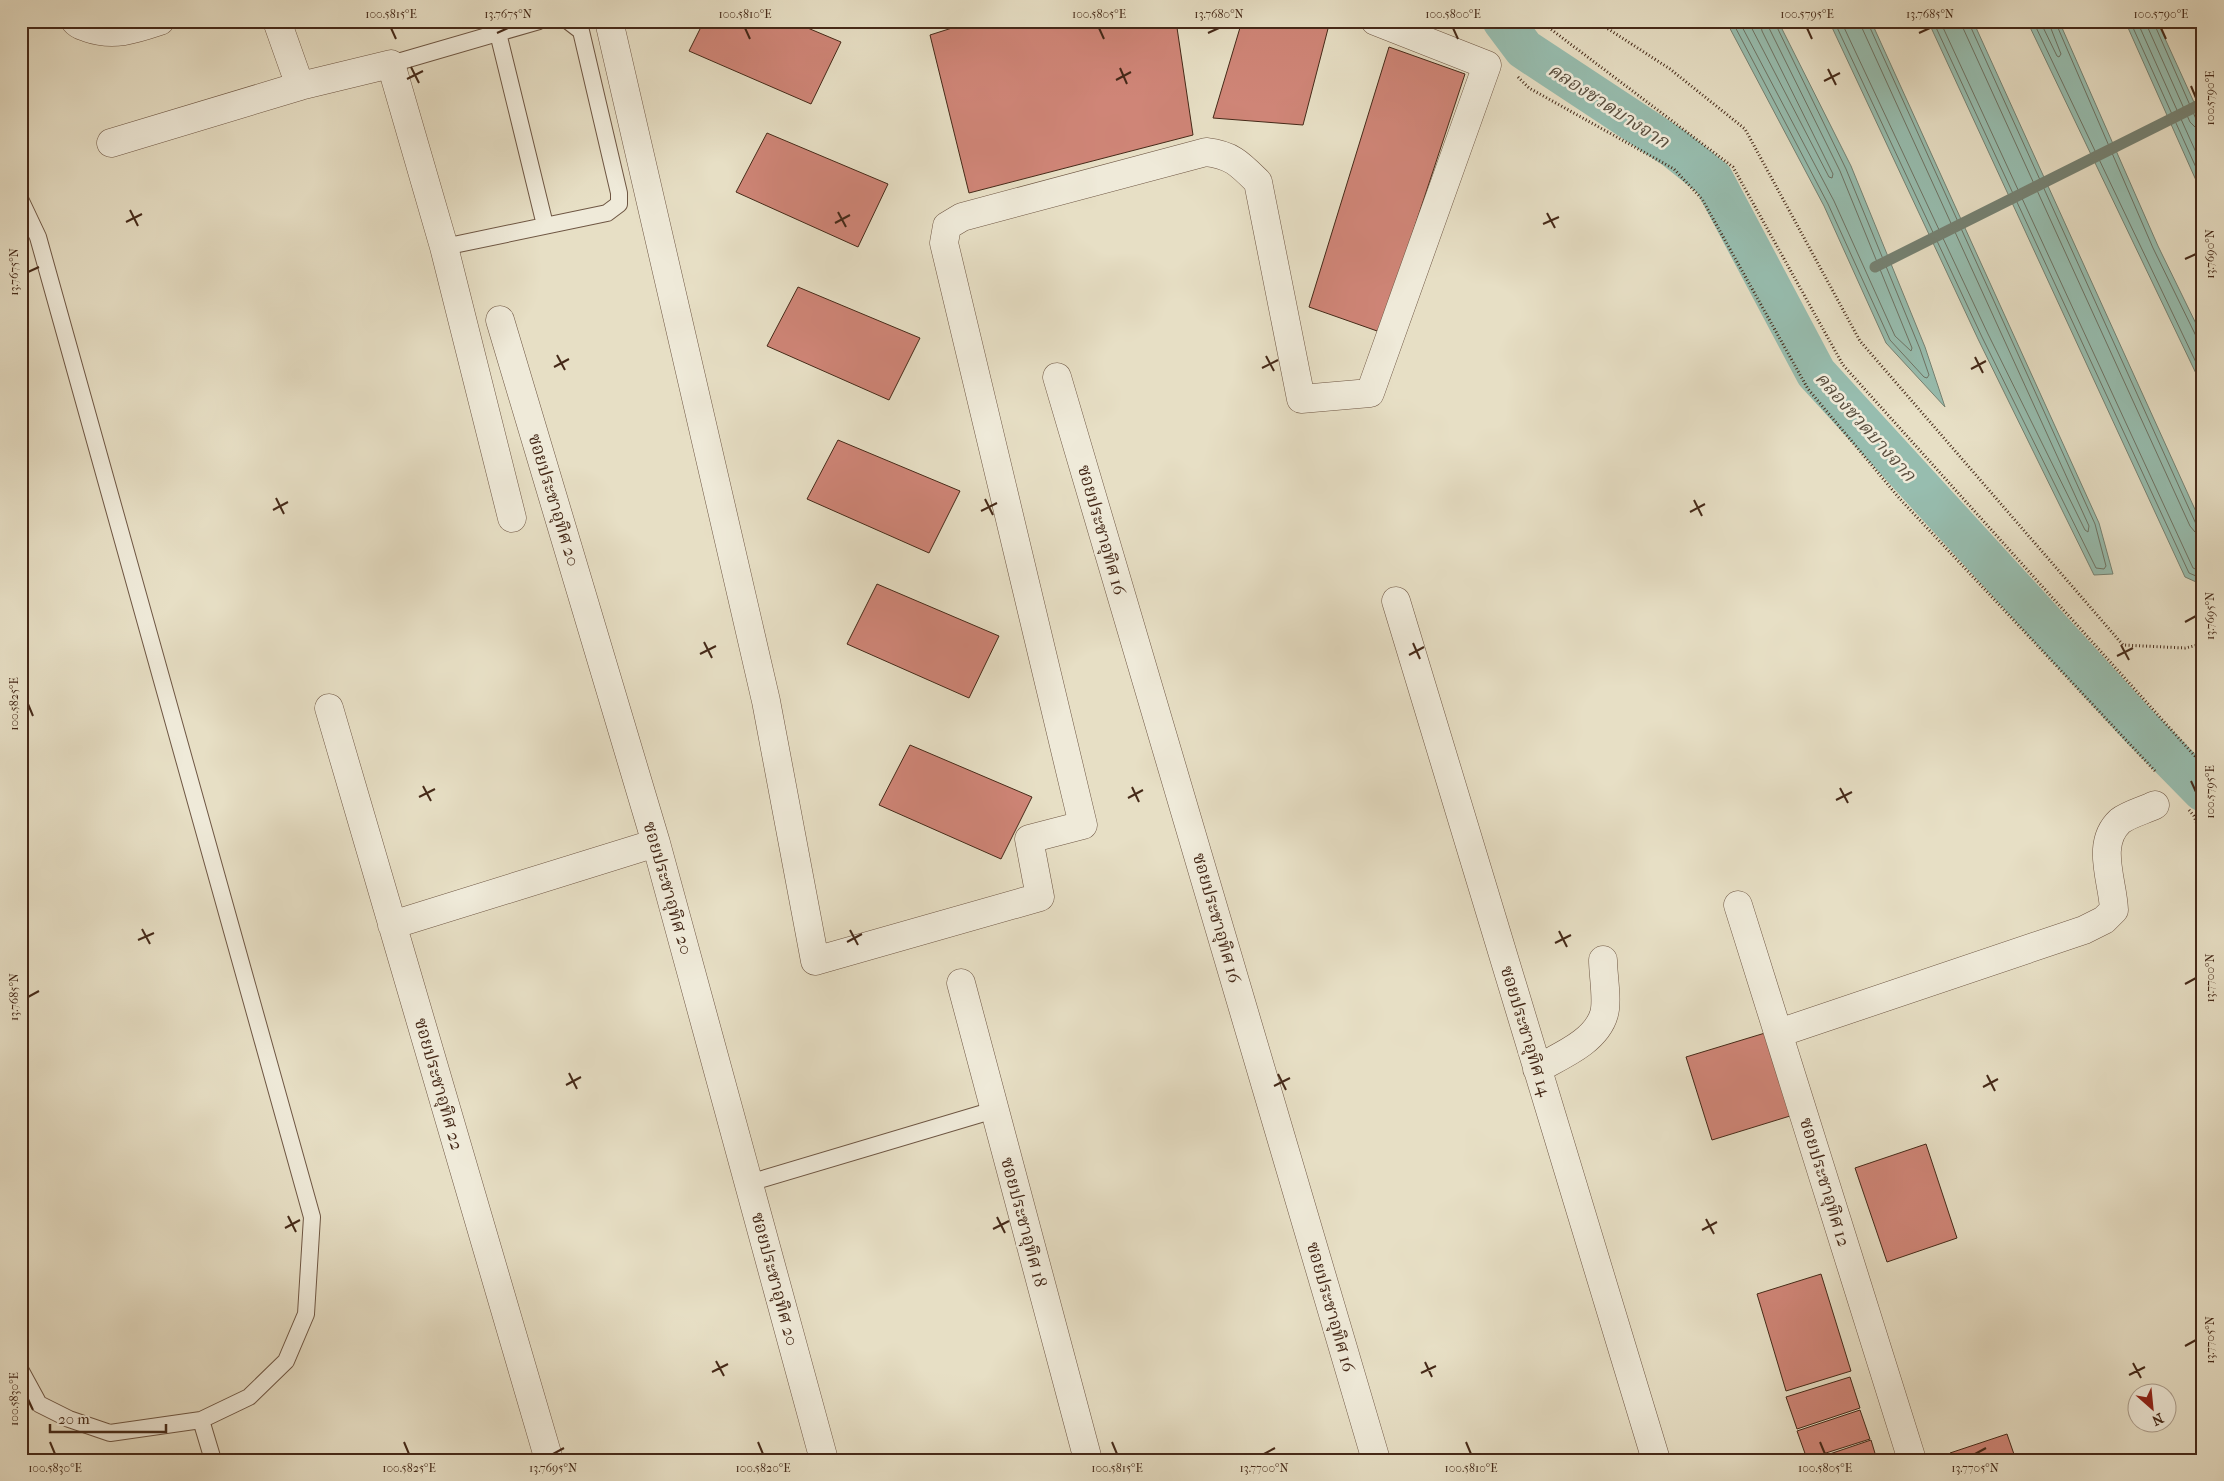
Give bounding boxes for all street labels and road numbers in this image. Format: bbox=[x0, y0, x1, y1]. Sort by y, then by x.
street label: ซอยประชาอุทิศ 20 bbox=[522, 431, 584, 569]
street label: ซอยประชาอุทิศ 16 bbox=[1072, 463, 1130, 598]
street label: ซอยประชาอุทิศ 20 bbox=[638, 819, 697, 957]
street label: ซอยประชาอุทิศ 16 bbox=[1187, 851, 1245, 986]
street label: ซอยประชาอุทิศ 14 bbox=[1495, 963, 1555, 1100]
street label: ซอยประชาอุทิศ 22 bbox=[409, 1016, 467, 1153]
street label: ซอยประชาอุทิศ 12 bbox=[1794, 1115, 1854, 1250]
street label: ซอยประชาอุทิศ 18 bbox=[995, 1155, 1051, 1290]
street label: ซอยประชาอุทิศ 20 bbox=[746, 1210, 802, 1348]
street label: ซอยประชาอุทิศ 16 bbox=[1301, 1240, 1359, 1375]

